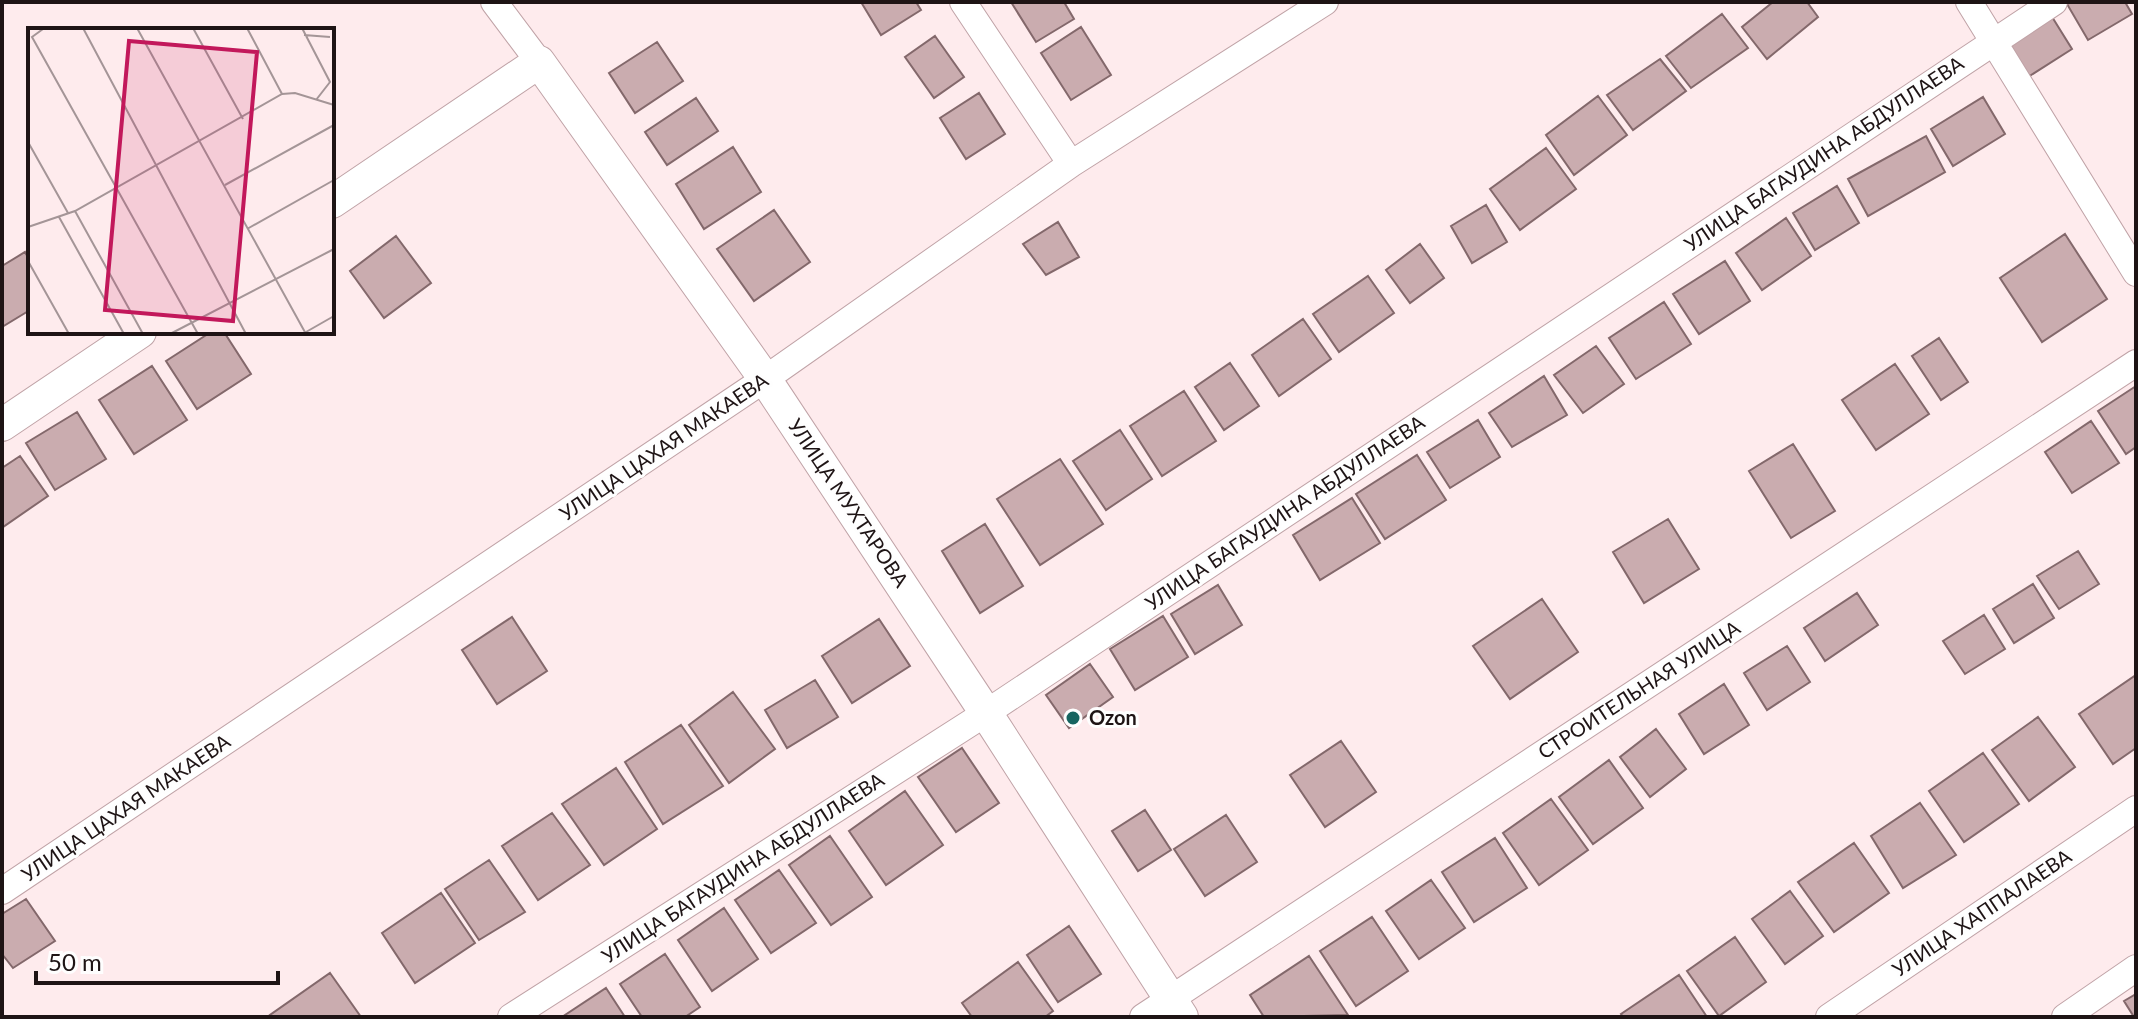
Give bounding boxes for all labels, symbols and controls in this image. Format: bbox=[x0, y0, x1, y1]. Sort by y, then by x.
inset map bbox=[28, 28, 334, 334]
street label: УЛИЦА БАГАУДИНА АБДУЛЛАЕВА bbox=[1679, 50, 1968, 256]
street label: УЛИЦА ЦАХАЯ МАКАЕВА bbox=[555, 367, 773, 525]
street label: УЛИЦА БАГАУДИНА АБДУЛЛАЕВА bbox=[1140, 409, 1429, 615]
street label: УЛИЦА МУХТАРОВА bbox=[784, 414, 914, 591]
street label: СТРОИТЕЛЬНАЯ УЛИЦА bbox=[1533, 615, 1744, 763]
place label: Ozon bbox=[1089, 705, 1137, 729]
marker: Ozon bbox=[1064, 709, 1082, 727]
street label: УЛИЦА ЦАХАЯ МАКАЕВА bbox=[17, 728, 235, 886]
street label: УЛИЦА БАГАУДИНА АБДУЛЛАЕВА bbox=[597, 766, 889, 968]
street label: УЛИЦА ХАППАЛАЕВА bbox=[1887, 843, 2076, 981]
scale bar bbox=[36, 935, 278, 985]
text: 50 m bbox=[48, 947, 102, 976]

